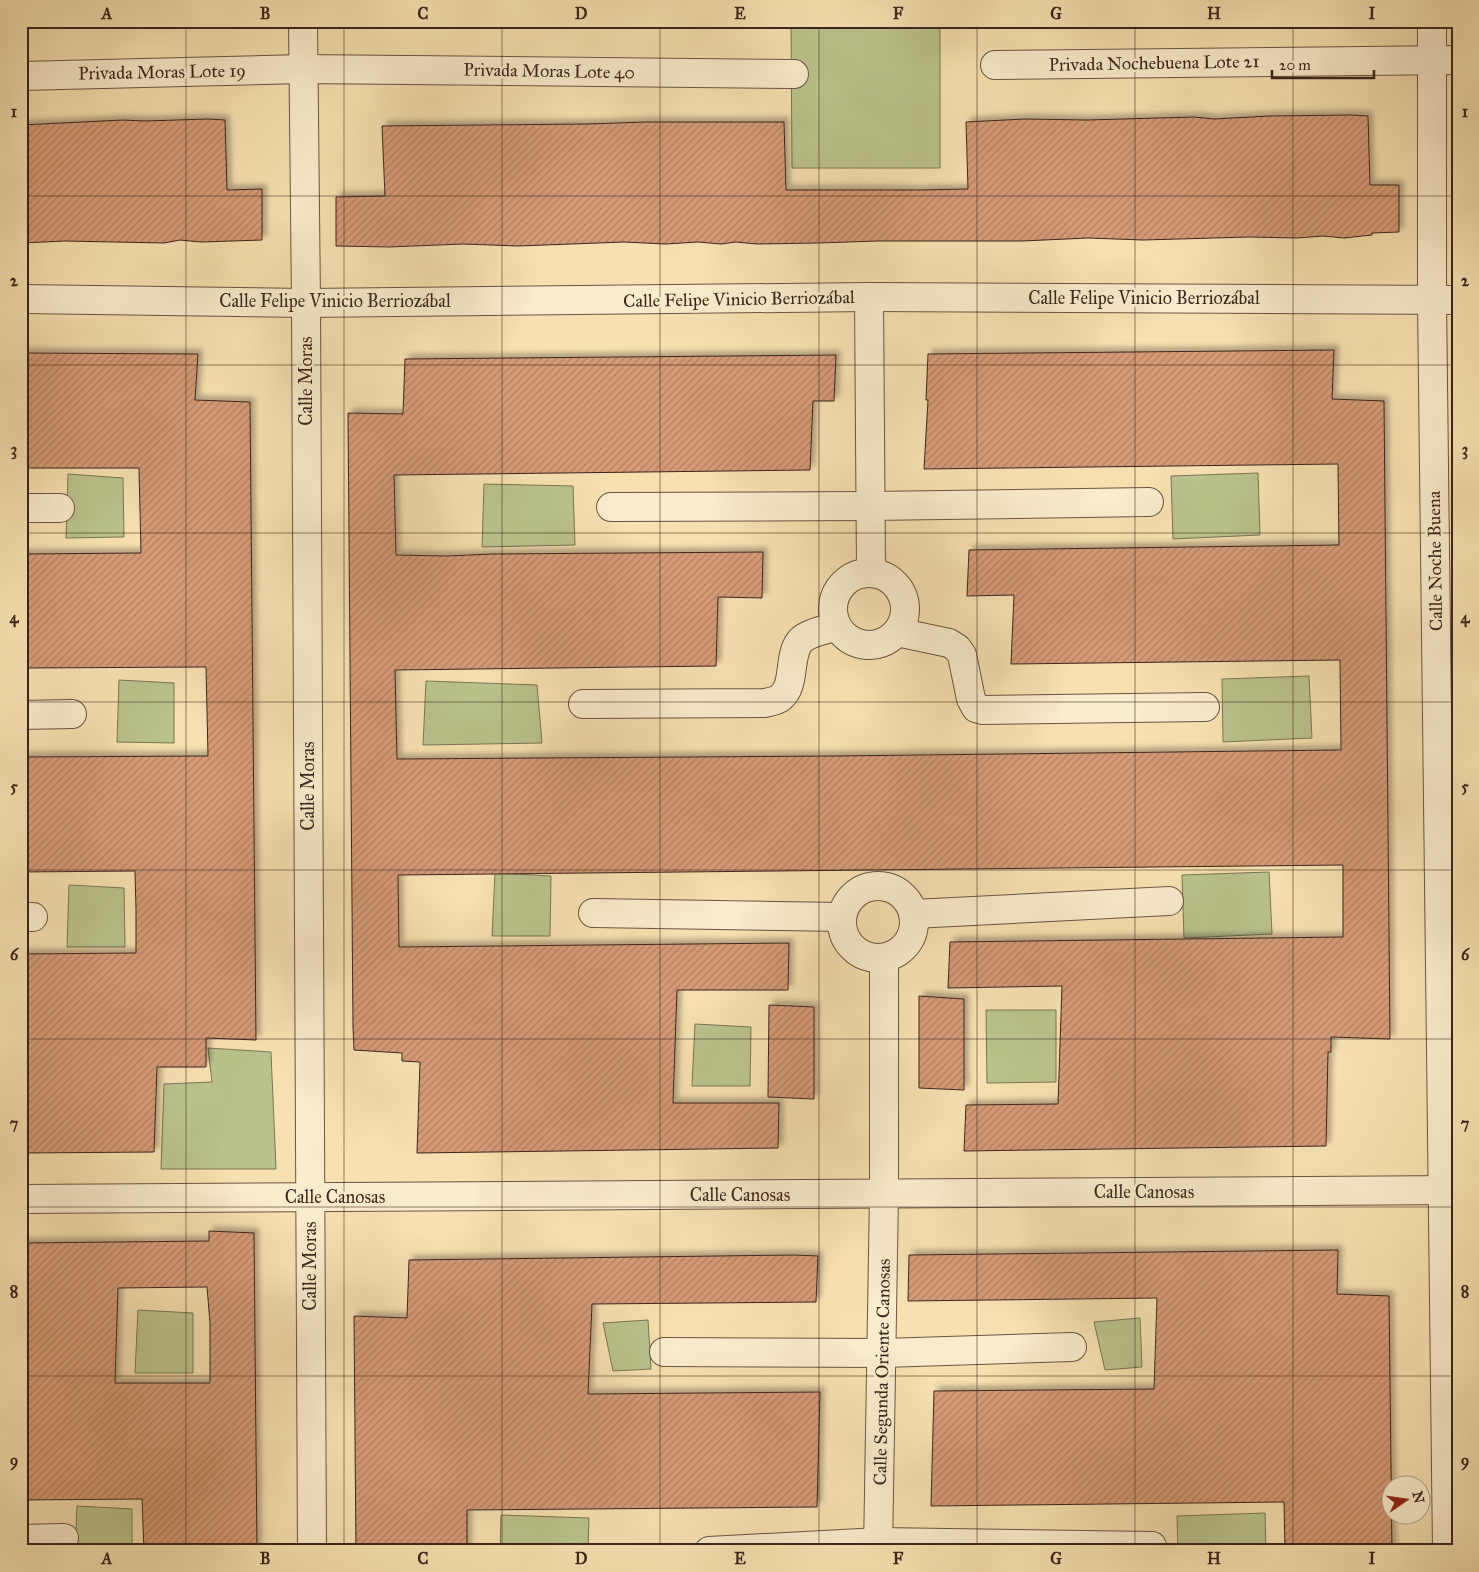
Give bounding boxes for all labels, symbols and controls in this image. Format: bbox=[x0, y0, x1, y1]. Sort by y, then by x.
text: A bbox=[101, 4, 113, 23]
text: B bbox=[260, 4, 270, 23]
text: C bbox=[418, 4, 429, 23]
text: D bbox=[575, 4, 588, 23]
text: E bbox=[734, 4, 746, 23]
text: F bbox=[893, 4, 904, 23]
text: G bbox=[1050, 4, 1062, 23]
text: H bbox=[1207, 4, 1221, 23]
text: I bbox=[1369, 4, 1376, 23]
scale bar bbox=[1272, 48, 1374, 80]
street label: Privada Nochebuena Lote 21 bbox=[1048, 50, 1260, 76]
text: 20 m bbox=[1279, 56, 1311, 74]
street label: Privada Moras Lote 40 bbox=[463, 59, 635, 83]
street label: Privada Moras Lote 19 bbox=[78, 60, 246, 84]
text: 1 bbox=[11, 102, 18, 121]
text: 1 bbox=[1462, 102, 1469, 121]
text: 2 bbox=[10, 271, 19, 290]
text: 2 bbox=[1461, 271, 1470, 290]
street label: Calle Felipe Vinicio Berriozábal bbox=[623, 286, 855, 312]
street label: Calle Felipe Vinicio Berriozábal bbox=[1028, 287, 1260, 309]
street label: Calle Felipe Vinicio Berriozábal bbox=[219, 290, 451, 312]
street label: Calle Moras bbox=[295, 336, 317, 426]
text: 3 bbox=[11, 440, 17, 460]
text: 3 bbox=[1462, 440, 1468, 460]
street label: Calle Noche Buena bbox=[1423, 490, 1447, 631]
text: 4 bbox=[10, 608, 20, 628]
text: 4 bbox=[1461, 608, 1471, 628]
street label: Calle Moras bbox=[297, 741, 319, 831]
text: 5 bbox=[10, 777, 18, 796]
text: 5 bbox=[1461, 777, 1469, 796]
text: 6 bbox=[10, 945, 19, 964]
text: 6 bbox=[1461, 945, 1470, 964]
text: 7 bbox=[10, 1114, 19, 1133]
text: 7 bbox=[1461, 1114, 1470, 1133]
street label: Calle Canosas bbox=[1094, 1181, 1194, 1203]
street label: Calle Canosas bbox=[690, 1184, 790, 1206]
street label: Calle Canosas bbox=[285, 1186, 385, 1208]
street label: Calle Moras bbox=[299, 1221, 321, 1311]
street label: Calle Segunda Oriente Canosas bbox=[869, 1258, 896, 1486]
text: 8 bbox=[10, 1282, 18, 1301]
text: 8 bbox=[1461, 1282, 1469, 1301]
text: 9 bbox=[10, 1451, 18, 1471]
text: 9 bbox=[1461, 1451, 1469, 1471]
north arrow bbox=[1382, 1474, 1432, 1524]
text: N bbox=[1409, 1489, 1428, 1505]
text: A bbox=[101, 1549, 113, 1568]
text: B bbox=[260, 1549, 270, 1568]
text: C bbox=[418, 1549, 429, 1568]
text: D bbox=[575, 1549, 588, 1568]
text: E bbox=[734, 1549, 746, 1568]
text: F bbox=[893, 1549, 904, 1568]
text: G bbox=[1050, 1549, 1062, 1568]
text: H bbox=[1207, 1549, 1221, 1568]
text: I bbox=[1369, 1549, 1376, 1568]

